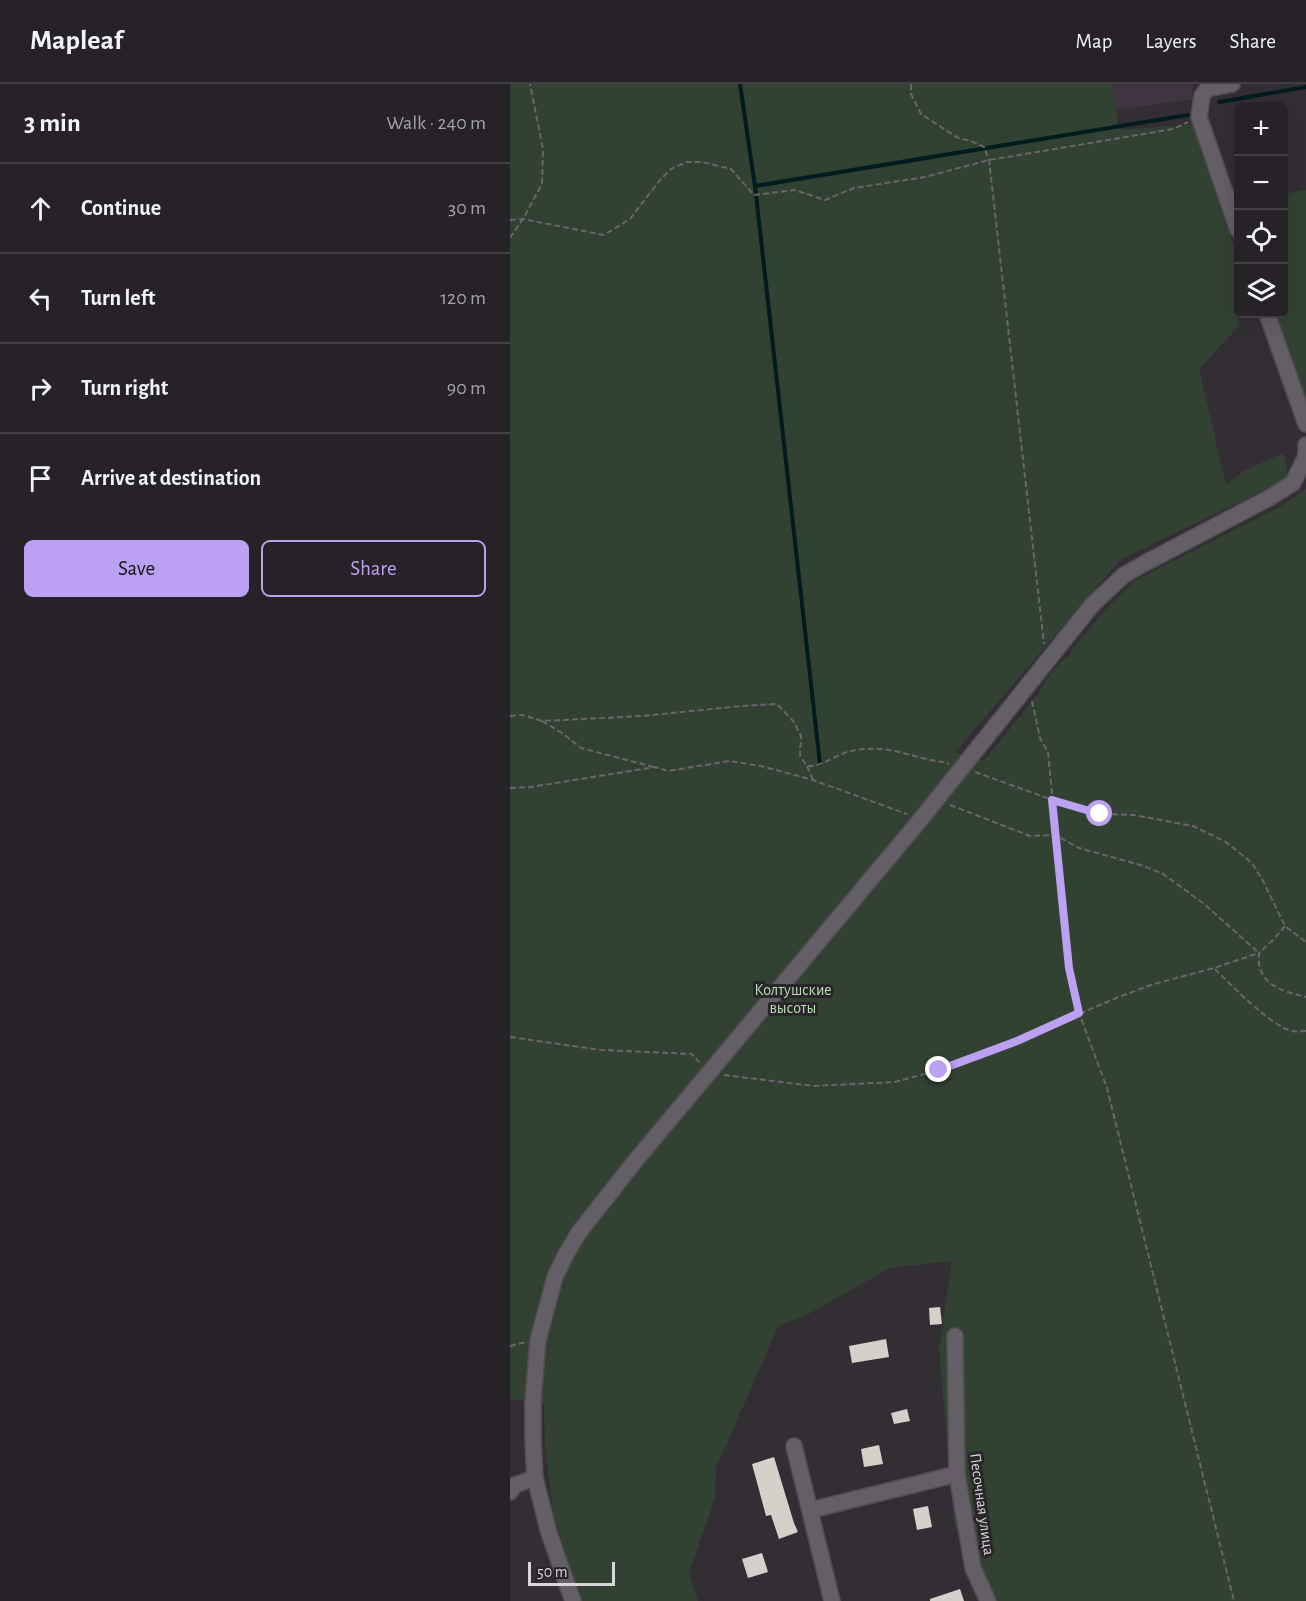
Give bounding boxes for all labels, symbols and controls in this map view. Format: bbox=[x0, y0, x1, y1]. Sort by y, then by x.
text: Mapleaf bbox=[30, 27, 123, 55]
text: Map bbox=[1076, 31, 1112, 52]
text: Layers bbox=[1145, 31, 1196, 52]
text: Share bbox=[1229, 31, 1276, 52]
map controls bbox=[1234, 102, 1288, 318]
button: + bbox=[1234, 102, 1288, 156]
text: 3 min bbox=[24, 110, 81, 136]
text: Walk · 240 m bbox=[386, 113, 486, 133]
button: − bbox=[1234, 156, 1288, 210]
icon: ahead bbox=[24, 192, 57, 225]
text: Continue bbox=[81, 197, 161, 219]
text: 30 m bbox=[448, 198, 486, 218]
button: locate bbox=[1234, 210, 1288, 264]
button: layers bbox=[1234, 264, 1288, 318]
icon: left bbox=[24, 282, 57, 315]
text: Turn left bbox=[81, 287, 155, 309]
text: 120 m bbox=[440, 288, 486, 308]
icon: right bbox=[24, 372, 57, 405]
text: Turn right bbox=[81, 377, 168, 399]
text: 90 m bbox=[447, 378, 486, 398]
icon: arrive bbox=[24, 462, 57, 495]
text: Arrive at destination bbox=[81, 467, 261, 489]
button: Save bbox=[24, 540, 249, 597]
button: Share bbox=[261, 540, 486, 597]
route start bbox=[1086, 800, 1112, 826]
park label: Колтушские высоты bbox=[754, 982, 832, 1016]
route end bbox=[925, 1056, 951, 1082]
street label: Песочная улица bbox=[966, 1452, 997, 1556]
scale bar bbox=[528, 1559, 615, 1586]
text: 50 m bbox=[537, 1564, 568, 1580]

